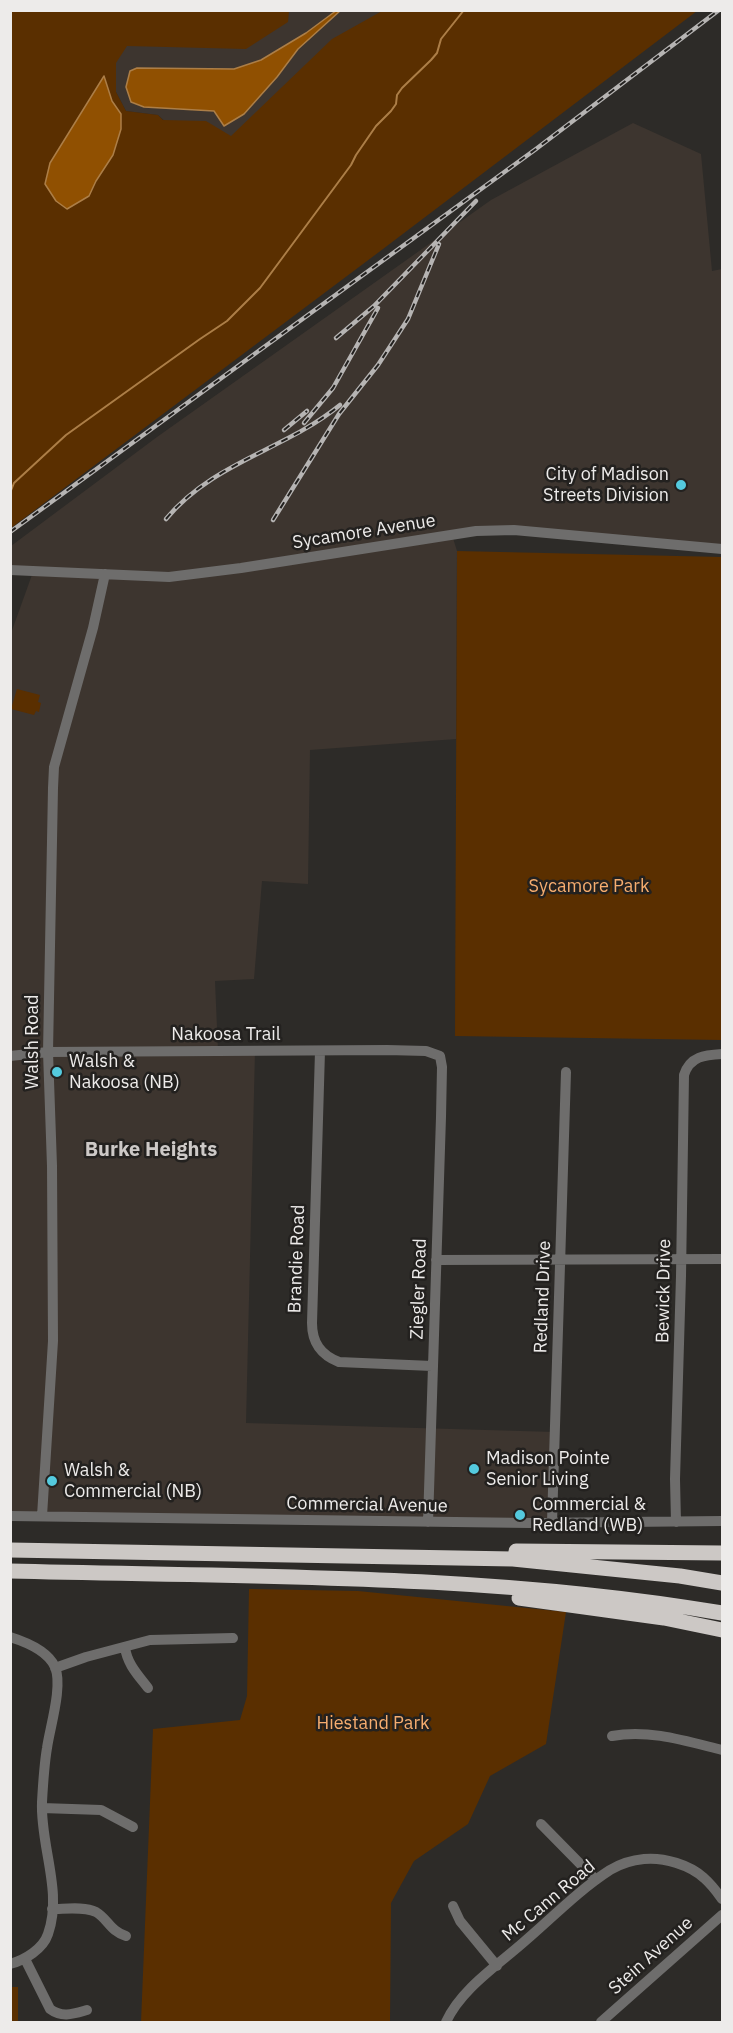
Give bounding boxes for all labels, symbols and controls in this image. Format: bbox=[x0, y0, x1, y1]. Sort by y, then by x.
place label: City of Madison Streets Division bbox=[543, 464, 669, 506]
marker: City of Madison Streets Division bbox=[674, 478, 688, 492]
street label: Sycamore Avenue bbox=[291, 510, 437, 554]
park label: Sycamore Park bbox=[529, 876, 649, 898]
street label: Walsh Road bbox=[22, 995, 44, 1089]
street label: Nakoosa Trail bbox=[171, 1024, 281, 1046]
place label: Walsh & Nakoosa (NB) bbox=[69, 1051, 180, 1094]
marker: Walsh & Nakoosa (NB) bbox=[50, 1065, 64, 1079]
district label: Burke Heights bbox=[85, 1138, 217, 1162]
street label: Brandie Road bbox=[284, 1204, 310, 1314]
street label: Ziegler Road bbox=[406, 1238, 432, 1340]
street label: Bewick Drive bbox=[652, 1239, 676, 1343]
street label: Redland Drive bbox=[530, 1240, 556, 1354]
place label: Madison Pointe Senior Living bbox=[486, 1448, 610, 1490]
place label: Walsh & Commercial (NB) bbox=[64, 1460, 202, 1502]
marker: Madison Pointe Senior Living bbox=[467, 1462, 481, 1476]
marker: Walsh & Commercial (NB) bbox=[45, 1474, 59, 1488]
street label: Commercial Avenue bbox=[286, 1493, 448, 1517]
place label: Commercial & Redland (WB) bbox=[532, 1494, 646, 1537]
marker: Commercial & Redland (WB) bbox=[513, 1508, 527, 1522]
park label: Hiestand Park bbox=[316, 1713, 430, 1735]
street label: Mc Cann Road bbox=[498, 1856, 600, 1946]
street label: Stein Avenue bbox=[605, 1913, 697, 1999]

